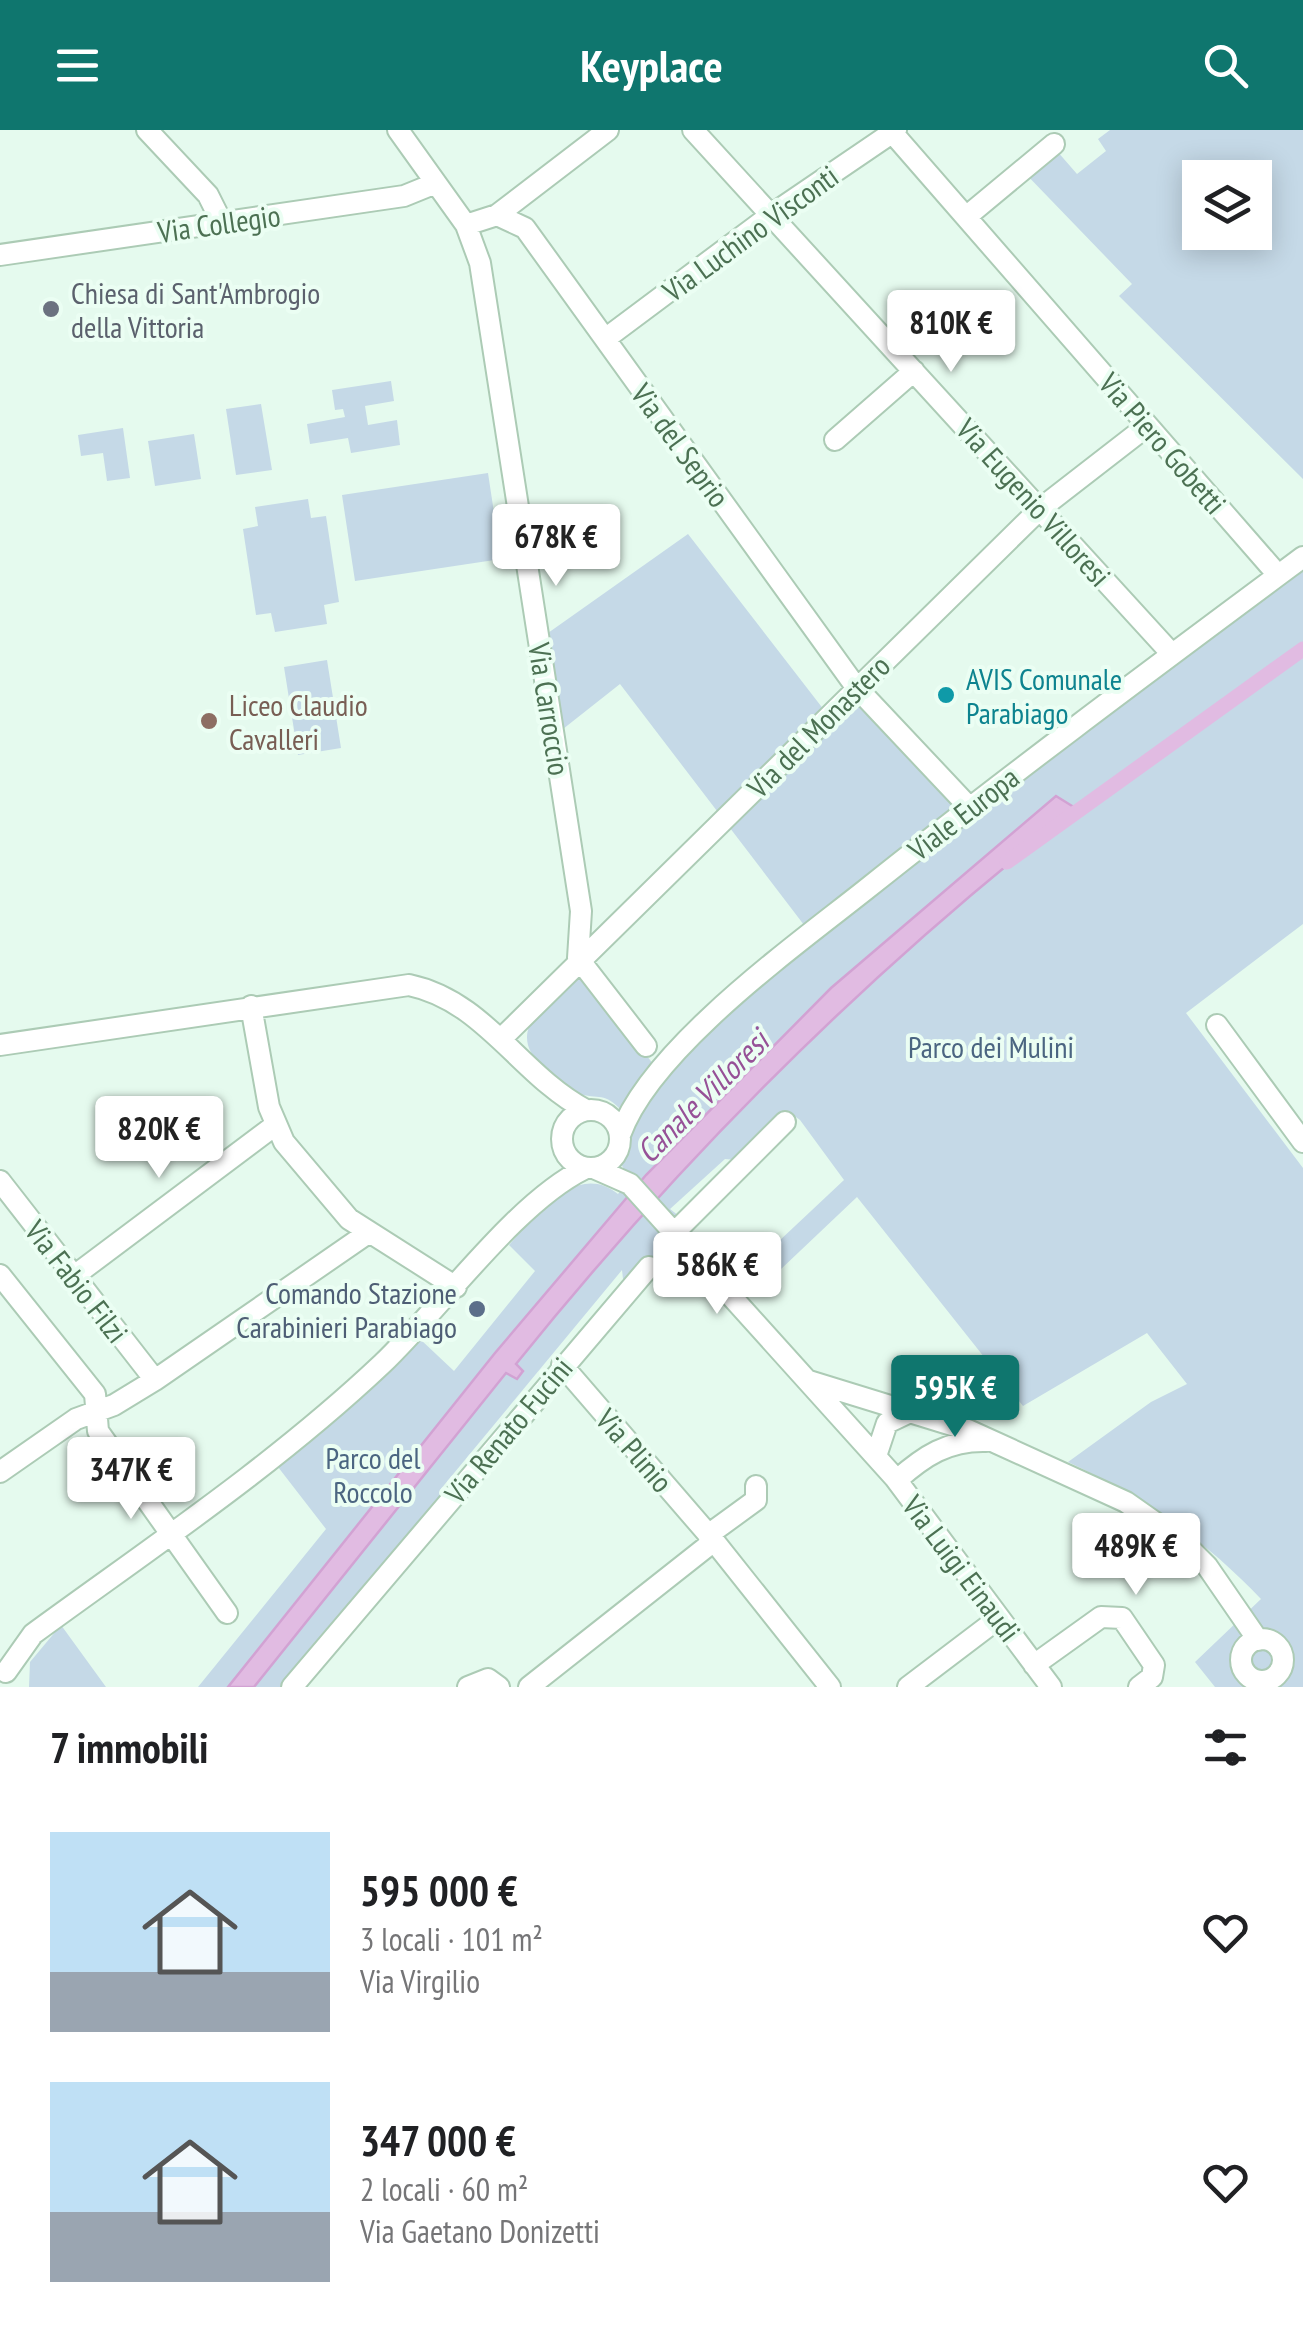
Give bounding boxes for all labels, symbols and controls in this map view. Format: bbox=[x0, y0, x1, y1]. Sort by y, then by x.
text: Keyplace bbox=[580, 36, 723, 94]
icon: menu bbox=[50, 38, 105, 93]
icon: search bbox=[1198, 38, 1253, 93]
street label: Via Luchino Visconti bbox=[654, 156, 845, 310]
map controls bbox=[1182, 160, 1272, 250]
button: layers bbox=[1182, 160, 1272, 250]
street label: Via Collegio bbox=[154, 195, 283, 251]
place label: Chiesa di Sant'Ambrogio della Vittoria bbox=[71, 273, 320, 346]
pin: 810K € bbox=[870, 290, 1032, 375]
marker: Chiesa di Sant'Ambrogio della Vittoria bbox=[40, 298, 62, 320]
text: 810K € bbox=[909, 301, 993, 343]
street label: Via Piero Gobetti bbox=[1090, 363, 1235, 522]
street label: Via del Seprio bbox=[622, 375, 739, 514]
street label: Via Eugenio Villoresi bbox=[948, 409, 1120, 594]
pin: 678K € bbox=[475, 504, 637, 589]
text: 678K € bbox=[514, 515, 598, 557]
street label: Via Carroccio bbox=[520, 639, 580, 778]
street label: Via del Monastero bbox=[738, 646, 898, 806]
place label: AVIS Comunale Parabiago bbox=[966, 659, 1122, 732]
marker: AVIS Comunale Parabiago bbox=[935, 684, 957, 706]
place label: Liceo Claudio Cavalleri bbox=[229, 685, 368, 758]
marker: Liceo Claudio Cavalleri bbox=[198, 710, 220, 732]
street label: Viale Europa bbox=[899, 758, 1026, 869]
water label: Canale Villoresi bbox=[627, 1018, 780, 1171]
park label: Parco dei Mulini bbox=[908, 1027, 1074, 1066]
pin: 820K € bbox=[78, 1096, 240, 1181]
text: 820K € bbox=[117, 1107, 201, 1149]
street label: Via Fabio Filzi bbox=[16, 1211, 137, 1350]
pin: 586K € bbox=[636, 1232, 798, 1317]
text: 586K € bbox=[675, 1243, 759, 1285]
place label: Comando Stazione Carabinieri Parabiago bbox=[236, 1273, 457, 1346]
marker: Comando Stazione Carabinieri Parabiago bbox=[466, 1298, 488, 1320]
street label: Via Renato Fucini bbox=[435, 1349, 581, 1512]
pin: 595K € bbox=[874, 1355, 1036, 1440]
text: 595K € bbox=[913, 1366, 997, 1408]
street label: Via Plinio bbox=[587, 1399, 682, 1500]
pin: 347K € bbox=[50, 1437, 212, 1522]
park label: Parco del Roccolo bbox=[326, 1438, 420, 1511]
text: 347K € bbox=[89, 1448, 173, 1490]
street label: Via Luigi Einaudi bbox=[894, 1486, 1030, 1649]
pin: 489K € bbox=[1055, 1513, 1217, 1598]
text: 489K € bbox=[1094, 1524, 1178, 1566]
text: 7 immobili bbox=[50, 1720, 208, 1775]
icon: filters bbox=[1198, 1720, 1253, 1775]
text: 595 000 € bbox=[360, 1863, 518, 1918]
icon: home bbox=[130, 1872, 250, 1992]
icon: heart bbox=[1198, 1905, 1253, 1960]
text: 3 locali · 101 m² bbox=[360, 1918, 543, 1960]
text: Via Virgilio bbox=[360, 1960, 480, 2002]
text: 347 000 € bbox=[360, 2113, 516, 2168]
icon: home bbox=[130, 2122, 250, 2242]
icon: heart bbox=[1198, 2155, 1253, 2210]
text: 2 locali · 60 m² bbox=[360, 2168, 528, 2210]
text: Via Gaetano Donizetti bbox=[360, 2210, 600, 2252]

